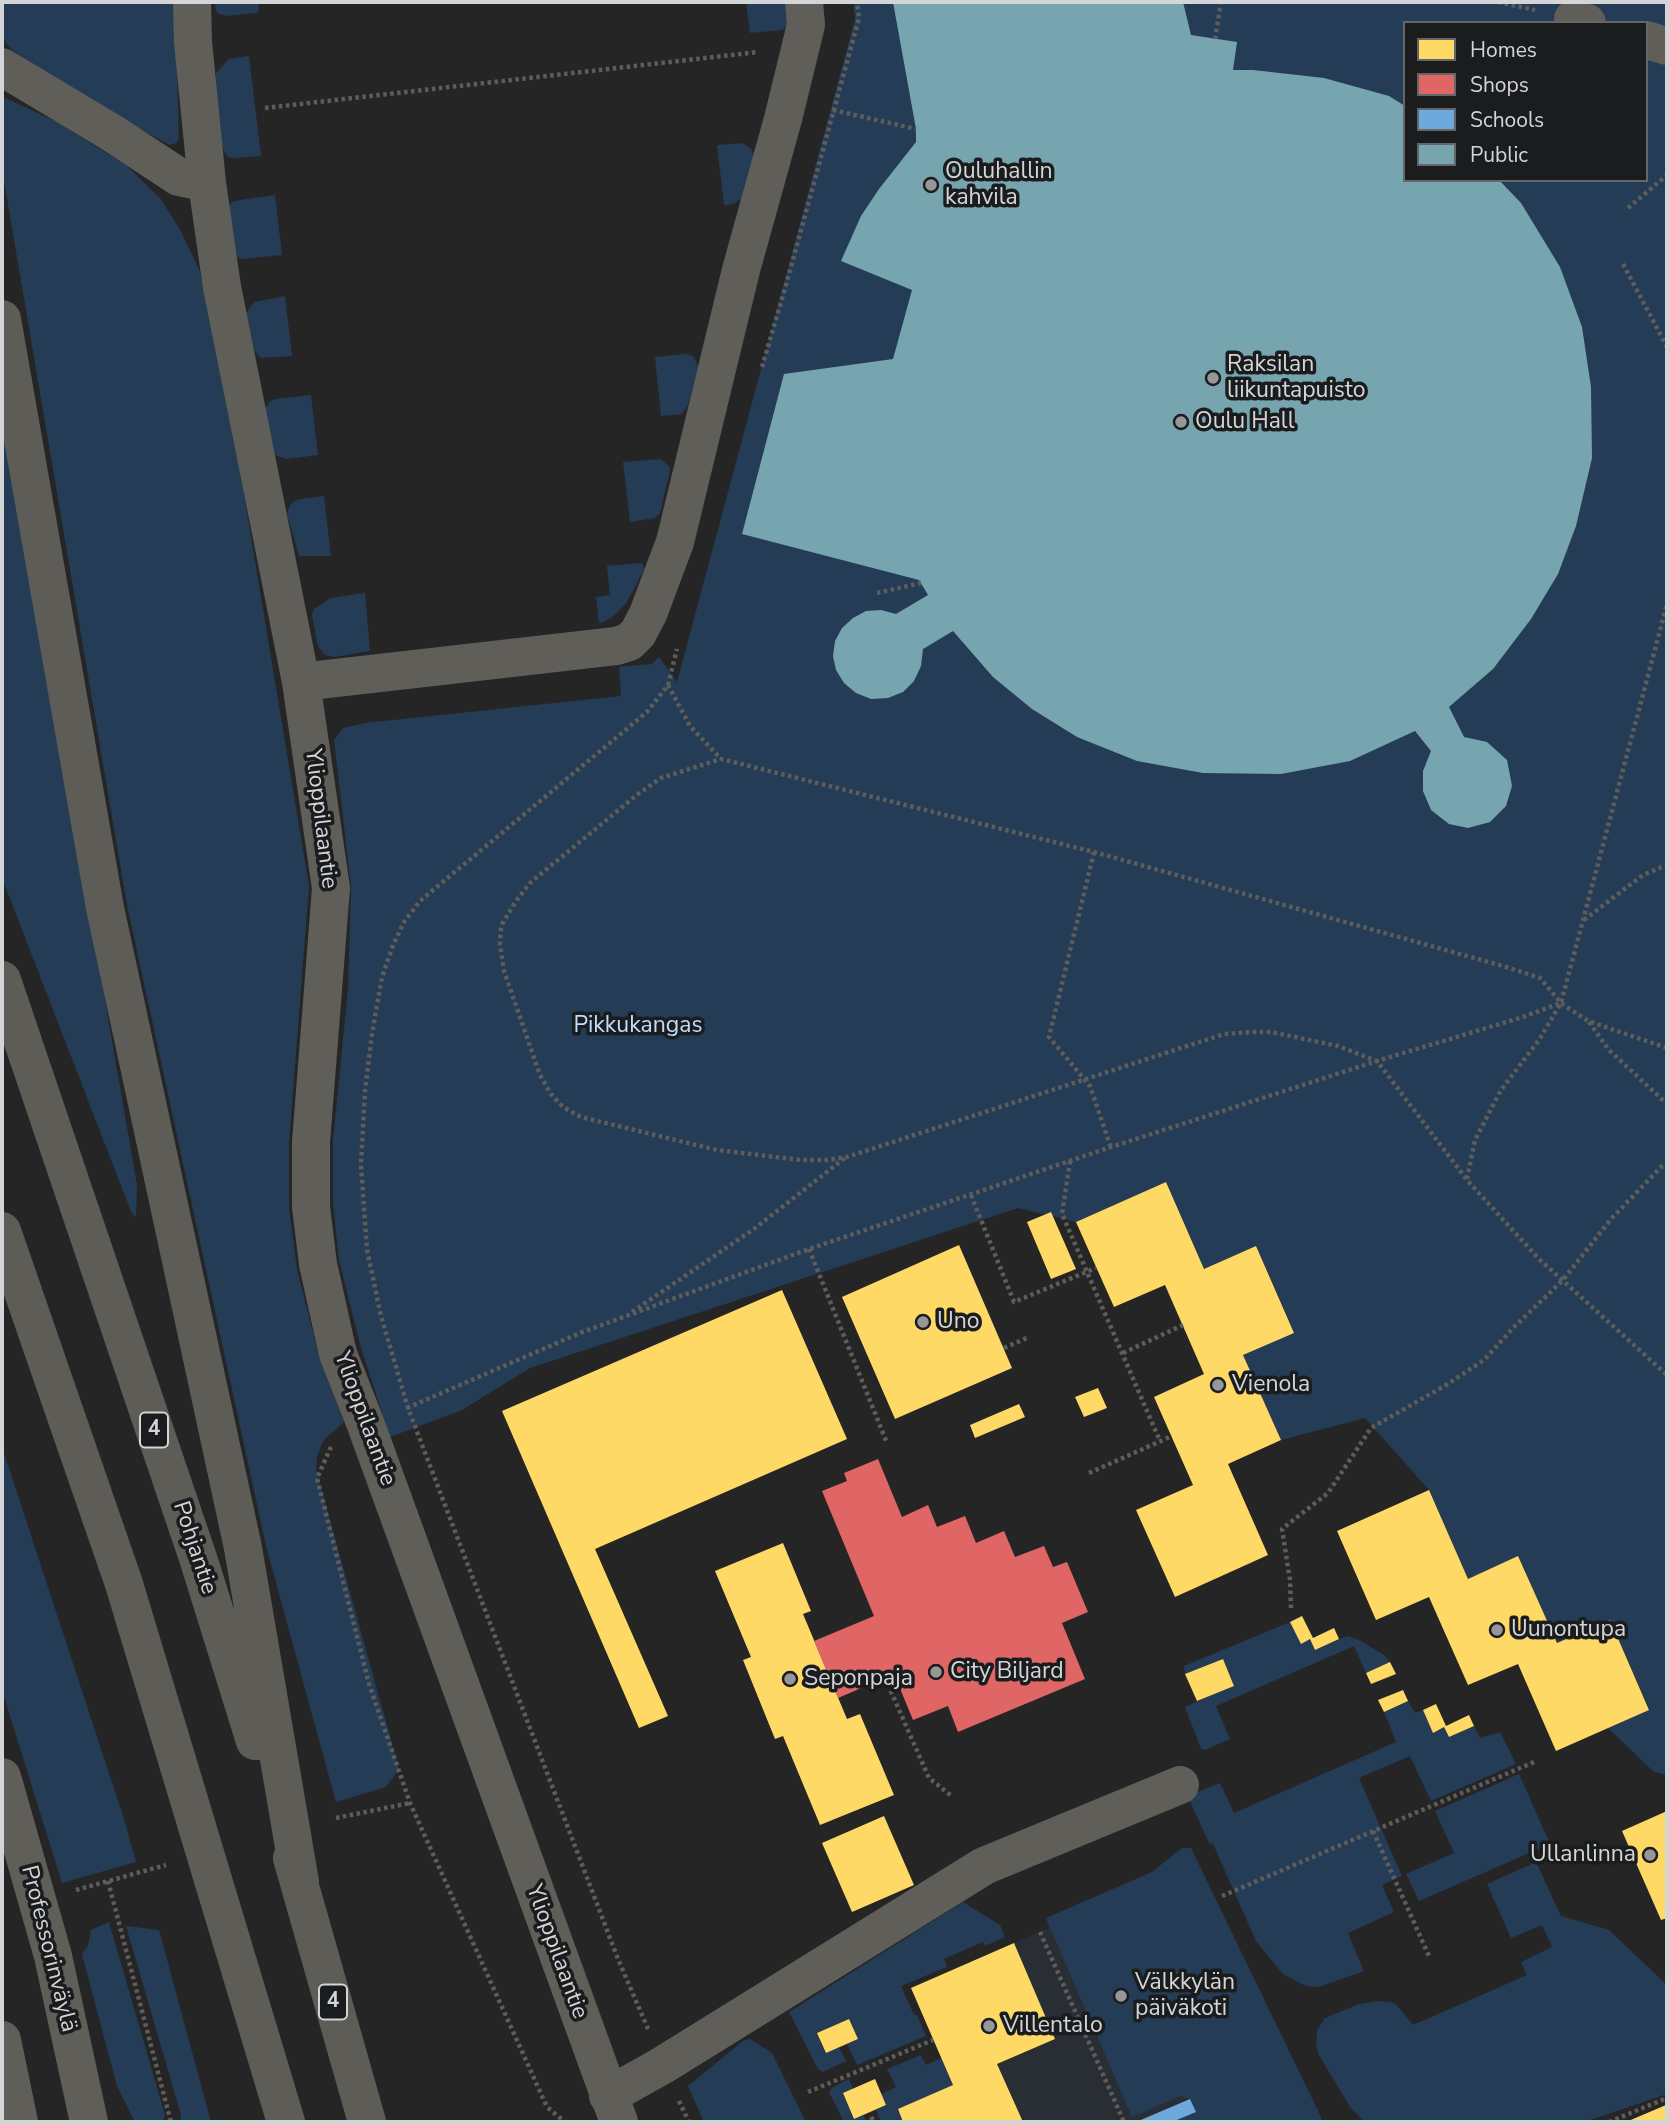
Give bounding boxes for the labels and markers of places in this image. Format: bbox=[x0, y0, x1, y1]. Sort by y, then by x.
place label: Ouluhallin kahvila bbox=[945, 158, 1053, 212]
marker: Ouluhallin kahvila bbox=[923, 177, 939, 193]
place label: Raksilan liikuntapuisto bbox=[1227, 351, 1366, 405]
marker: Raksilan liikuntapuisto bbox=[1205, 370, 1221, 386]
place label: Oulu Hall bbox=[1195, 408, 1294, 436]
marker: Oulu Hall bbox=[1173, 414, 1189, 430]
place label: Uno bbox=[937, 1308, 980, 1336]
marker: Uno bbox=[915, 1314, 931, 1330]
place label: Vienola bbox=[1232, 1371, 1310, 1399]
marker: Vienola bbox=[1210, 1377, 1226, 1393]
place label: Uunontupa bbox=[1511, 1616, 1626, 1644]
marker: Uunontupa bbox=[1489, 1622, 1505, 1638]
place label: City Biljard bbox=[950, 1658, 1064, 1686]
marker: City Biljard bbox=[928, 1664, 944, 1680]
place label: Seponpaja bbox=[804, 1665, 913, 1693]
marker: Seponpaja bbox=[782, 1671, 798, 1687]
place label: Ullanlinna bbox=[1530, 1841, 1636, 1869]
marker: Ullanlinna bbox=[1642, 1847, 1658, 1863]
place label: Välkkylän päiväkoti bbox=[1135, 1969, 1235, 2023]
marker: Välkkylän päiväkoti bbox=[1113, 1988, 1129, 2004]
place label: Villentalo bbox=[1003, 2012, 1103, 2040]
marker: Villentalo bbox=[981, 2018, 997, 2034]

